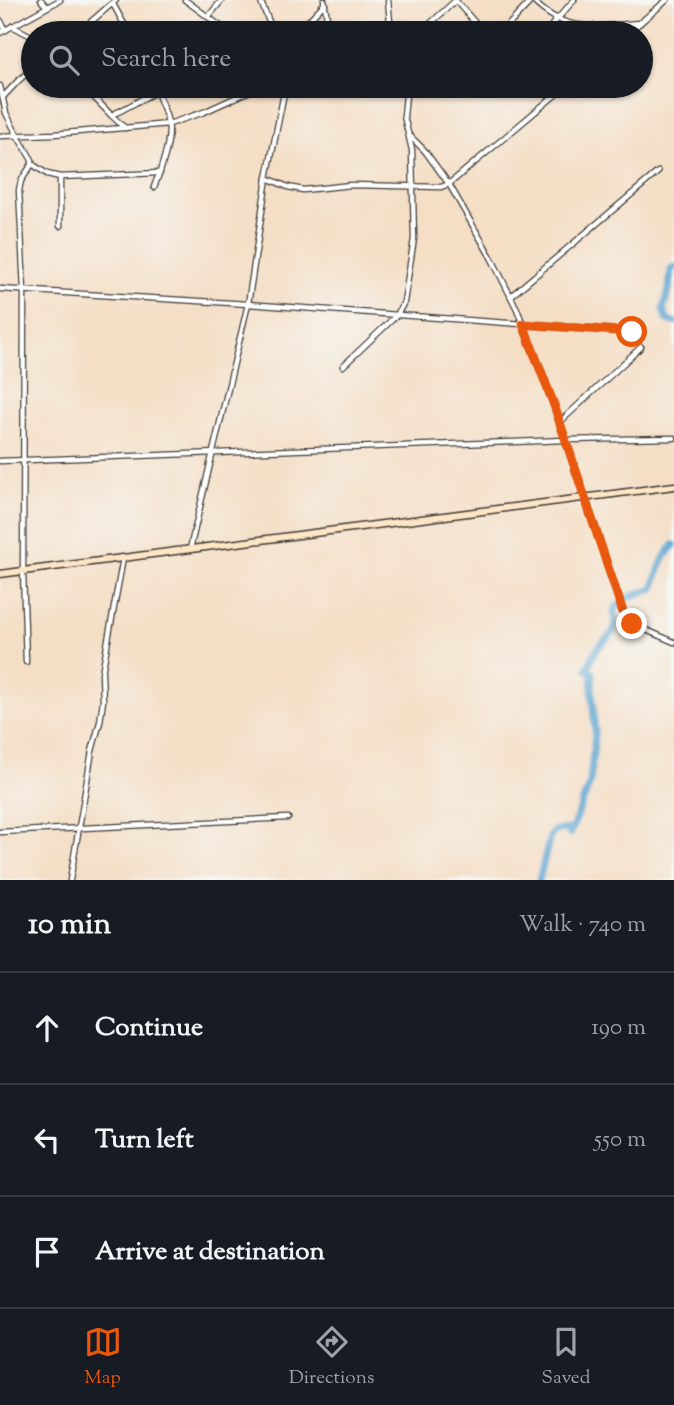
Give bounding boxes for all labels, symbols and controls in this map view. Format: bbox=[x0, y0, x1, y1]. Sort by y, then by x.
search box bbox=[21, 21, 653, 98]
icon: search bbox=[45, 41, 83, 79]
text: Search here bbox=[101, 41, 231, 78]
route start bbox=[616, 316, 647, 347]
route end bbox=[616, 608, 647, 639]
text: 10 min bbox=[28, 904, 111, 947]
text: Walk · 740 m bbox=[519, 909, 646, 942]
icon: ahead bbox=[28, 1009, 66, 1047]
text: Continue bbox=[95, 1010, 203, 1047]
text: 190 m bbox=[591, 1012, 646, 1045]
icon: left bbox=[28, 1121, 66, 1159]
text: Turn left bbox=[95, 1122, 194, 1159]
text: 550 m bbox=[594, 1124, 646, 1157]
icon: arrive bbox=[28, 1233, 66, 1271]
text: Arrive at destination bbox=[95, 1234, 325, 1271]
tab: Map bbox=[84, 1323, 122, 1392]
tab: Directions bbox=[289, 1323, 374, 1392]
tab: Saved bbox=[542, 1323, 590, 1392]

